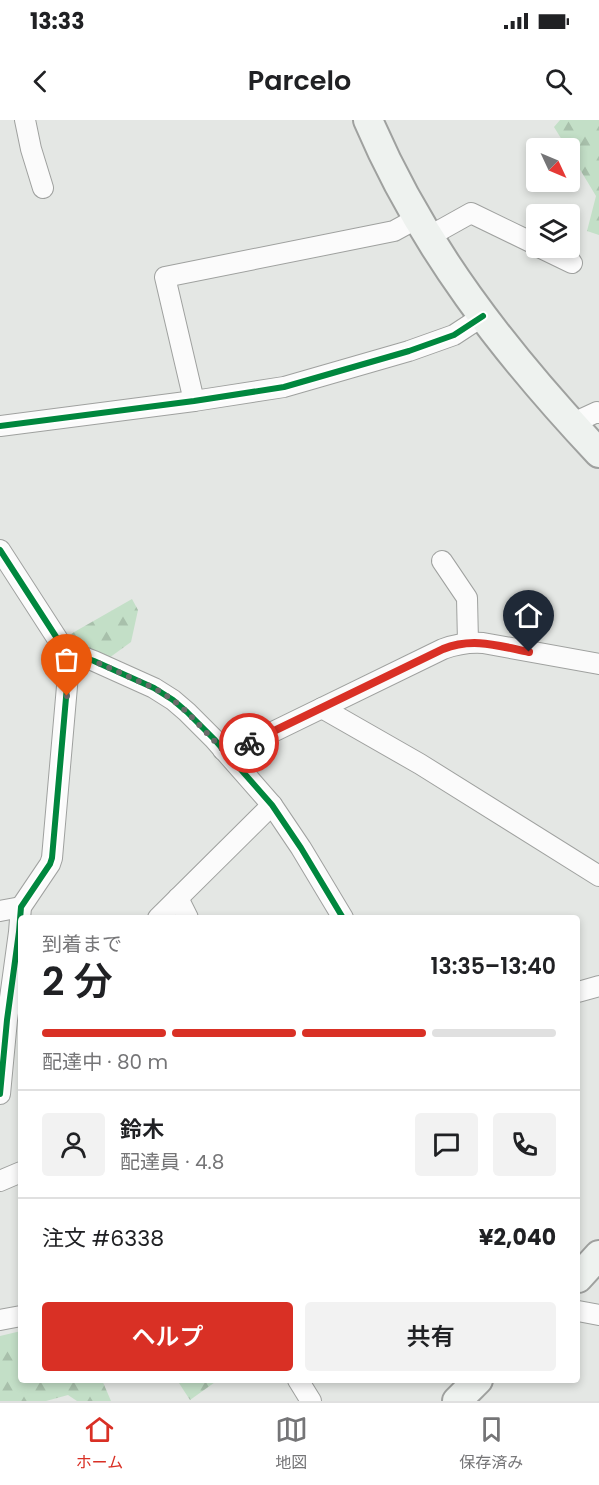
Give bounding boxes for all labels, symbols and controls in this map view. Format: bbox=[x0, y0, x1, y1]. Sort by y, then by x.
text: 13:33 bbox=[30, 6, 84, 37]
text: Parcelo bbox=[248, 62, 351, 99]
icon: back bbox=[24, 65, 57, 98]
icon: search bbox=[542, 65, 575, 98]
north arrow bbox=[526, 138, 580, 192]
map controls bbox=[526, 138, 580, 258]
button: layers bbox=[526, 204, 580, 258]
pin bbox=[503, 590, 554, 652]
icon: home bbox=[512, 599, 545, 632]
pin bbox=[41, 634, 92, 696]
icon: bag bbox=[50, 643, 83, 676]
courier bbox=[219, 713, 279, 773]
icon: bike bbox=[233, 727, 266, 760]
text: 到着まで bbox=[42, 930, 122, 958]
text: 13:35–13:40 bbox=[431, 951, 556, 982]
text: 2 分 bbox=[42, 954, 113, 1009]
text: 配達中 · 80 m bbox=[42, 1048, 168, 1076]
button: person bbox=[42, 1113, 105, 1176]
button: chat bbox=[415, 1113, 478, 1176]
button: phone bbox=[493, 1113, 556, 1176]
text: 鈴木 bbox=[120, 1114, 164, 1145]
text: 配達員 · 4.8 bbox=[120, 1148, 224, 1176]
text: ¥2,040 bbox=[479, 1222, 556, 1253]
text: 注文 #6338 bbox=[42, 1223, 164, 1254]
button: ヘルプ bbox=[42, 1302, 293, 1371]
button: 共有 bbox=[305, 1302, 556, 1371]
tab: ホーム bbox=[76, 1413, 123, 1475]
tab: 地図 bbox=[275, 1413, 308, 1475]
tab: 保存済み bbox=[459, 1413, 523, 1475]

